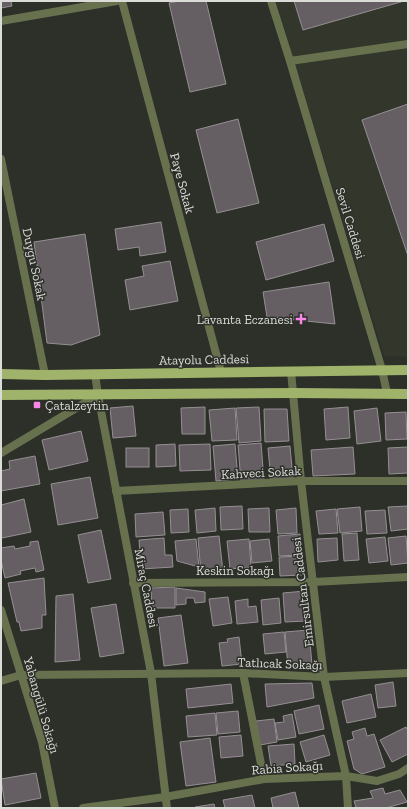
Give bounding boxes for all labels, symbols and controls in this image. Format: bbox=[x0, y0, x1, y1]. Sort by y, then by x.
street label: Paye Sokak bbox=[167, 151, 198, 215]
street label: Sevil Caddesi bbox=[333, 186, 369, 261]
street label: Duygu Sokak bbox=[20, 227, 50, 302]
place label: Lavanta Eczanesi bbox=[197, 312, 293, 327]
marker: Lavanta Eczanesi bbox=[296, 314, 306, 324]
street label: Atayolu Caddesi bbox=[159, 351, 250, 368]
place label: Çatalzeytin bbox=[45, 398, 109, 413]
marker: Çatalzeytin bbox=[32, 400, 42, 410]
street label: Kahveci Sokak bbox=[221, 463, 302, 482]
street label: Emirsultan Caddesi bbox=[288, 536, 317, 648]
street label: Miraç Caddesi bbox=[131, 547, 162, 629]
street label: Keskin Sokağı bbox=[196, 563, 274, 578]
street label: Yabangülü Sokağı bbox=[20, 654, 63, 755]
street label: Tatlıcak Sokağı bbox=[237, 655, 323, 672]
street label: Rabia Sokağı bbox=[251, 757, 324, 777]

